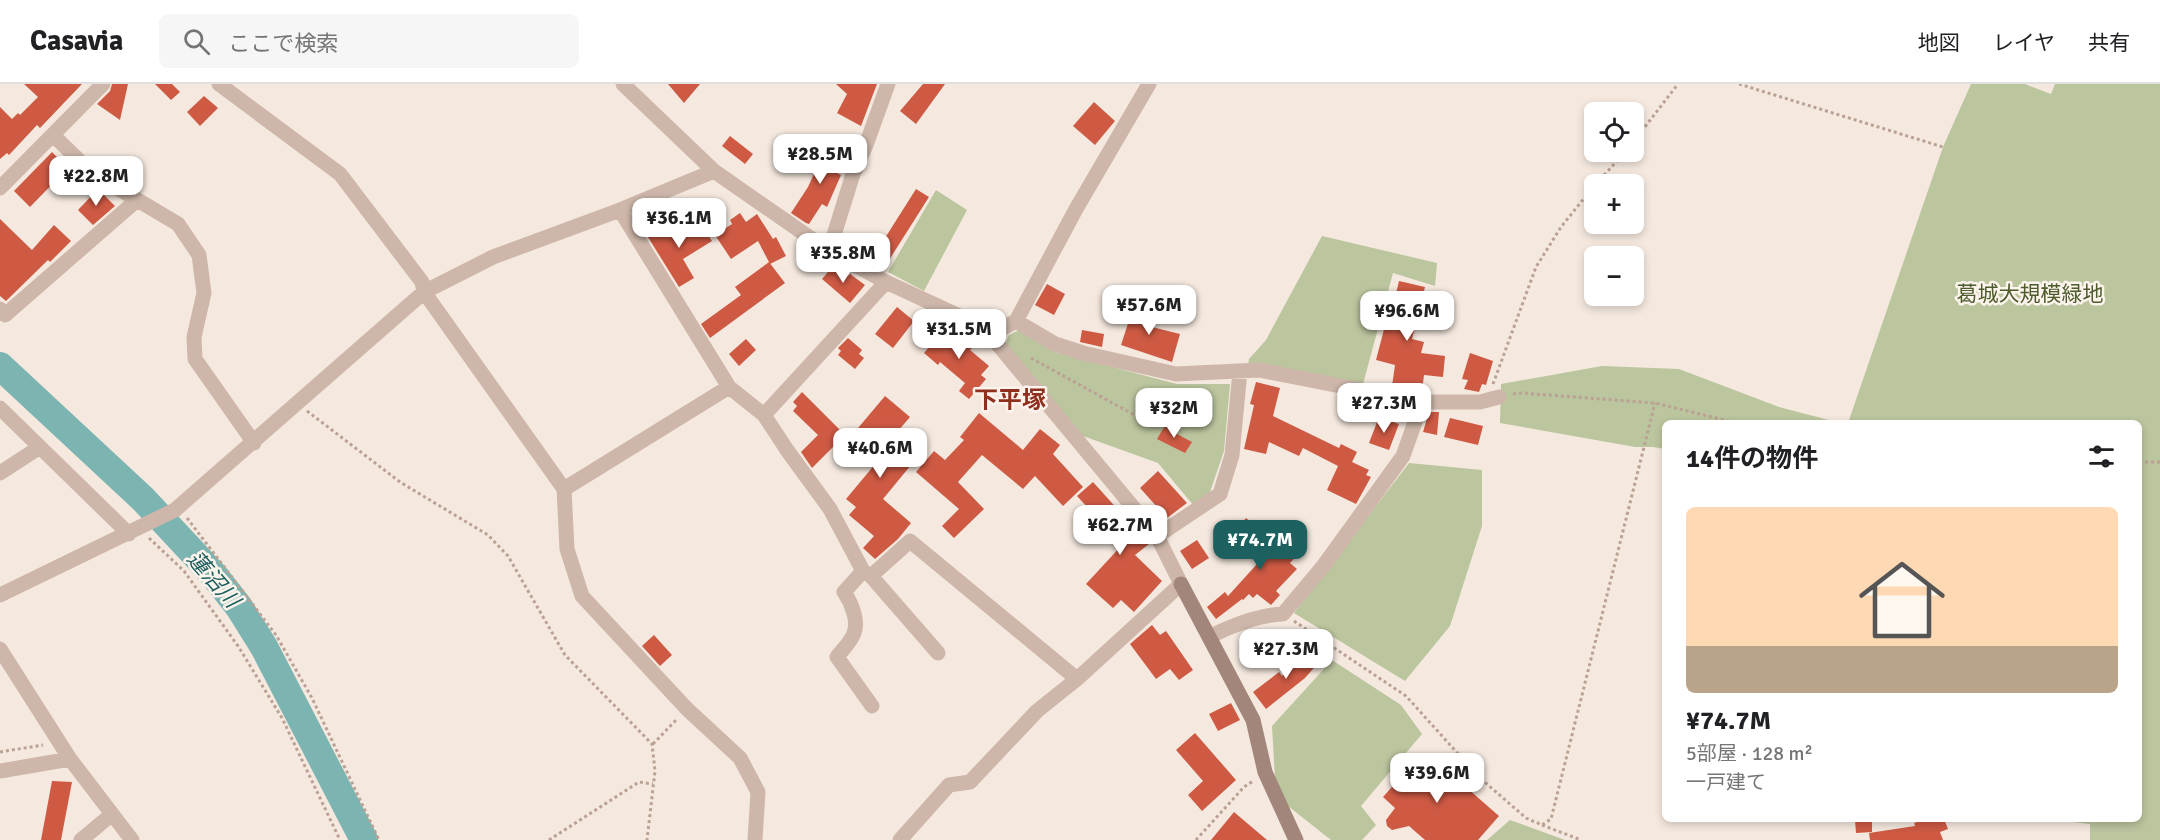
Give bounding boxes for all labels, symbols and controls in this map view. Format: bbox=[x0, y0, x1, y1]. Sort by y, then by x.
search box bbox=[159, 14, 579, 68]
text: Casavia bbox=[30, 24, 123, 58]
icon: search bbox=[180, 25, 213, 58]
text: ここで検索 bbox=[228, 30, 338, 57]
text: 地図 bbox=[1918, 30, 1960, 56]
text: レイヤ bbox=[1993, 30, 2055, 56]
text: 共有 bbox=[2088, 30, 2130, 56]
map controls bbox=[1584, 102, 1644, 306]
button: locate bbox=[1584, 102, 1644, 162]
pin: ¥28.5M bbox=[771, 134, 869, 185]
text: ¥28.5M bbox=[787, 141, 853, 166]
pin: ¥22.8M bbox=[47, 156, 145, 207]
text: ¥22.8M bbox=[63, 163, 129, 188]
button: + bbox=[1584, 174, 1644, 234]
pin: ¥36.1M bbox=[630, 198, 728, 249]
text: ¥36.1M bbox=[646, 205, 712, 230]
pin: ¥35.8M bbox=[794, 233, 892, 284]
text: ¥35.8M bbox=[810, 240, 876, 265]
button: − bbox=[1584, 246, 1644, 306]
park label: 葛城大規模緑地 bbox=[1957, 281, 2104, 307]
pin: ¥57.6M bbox=[1100, 285, 1198, 336]
pin: ¥96.6M bbox=[1358, 291, 1456, 342]
text: ¥57.6M bbox=[1116, 292, 1182, 317]
text: ¥96.6M bbox=[1374, 298, 1440, 323]
pin: ¥31.5M bbox=[910, 309, 1008, 360]
text: ¥31.5M bbox=[926, 316, 992, 341]
pin: ¥27.3M bbox=[1335, 383, 1433, 434]
district label: 下平塚 bbox=[974, 385, 1046, 415]
pin: ¥32M bbox=[1138, 388, 1210, 439]
text: ¥27.3M bbox=[1351, 390, 1417, 415]
text: ¥32M bbox=[1149, 395, 1199, 420]
pin: ¥40.6M bbox=[831, 428, 929, 479]
text: ¥40.6M bbox=[847, 435, 913, 460]
icon: filters bbox=[2085, 440, 2118, 473]
text: 14件の物件 bbox=[1686, 443, 1818, 475]
pin: ¥62.7M bbox=[1071, 505, 1169, 556]
text: ¥62.7M bbox=[1087, 512, 1153, 537]
pin: ¥74.7M bbox=[1211, 520, 1309, 571]
text: ¥74.7M bbox=[1227, 527, 1293, 552]
water label: 蓮沼川 bbox=[182, 546, 247, 615]
icon: home bbox=[1848, 546, 1956, 654]
pin: ¥27.3M bbox=[1237, 629, 1335, 680]
text: ¥27.3M bbox=[1253, 636, 1319, 661]
text: ¥74.7M bbox=[1686, 705, 1771, 737]
text: 5部屋 · 128 m² bbox=[1686, 741, 1813, 766]
pin: ¥39.6M bbox=[1388, 753, 1486, 804]
text: ¥39.6M bbox=[1404, 760, 1470, 785]
text: 一戸建て bbox=[1686, 770, 1766, 795]

